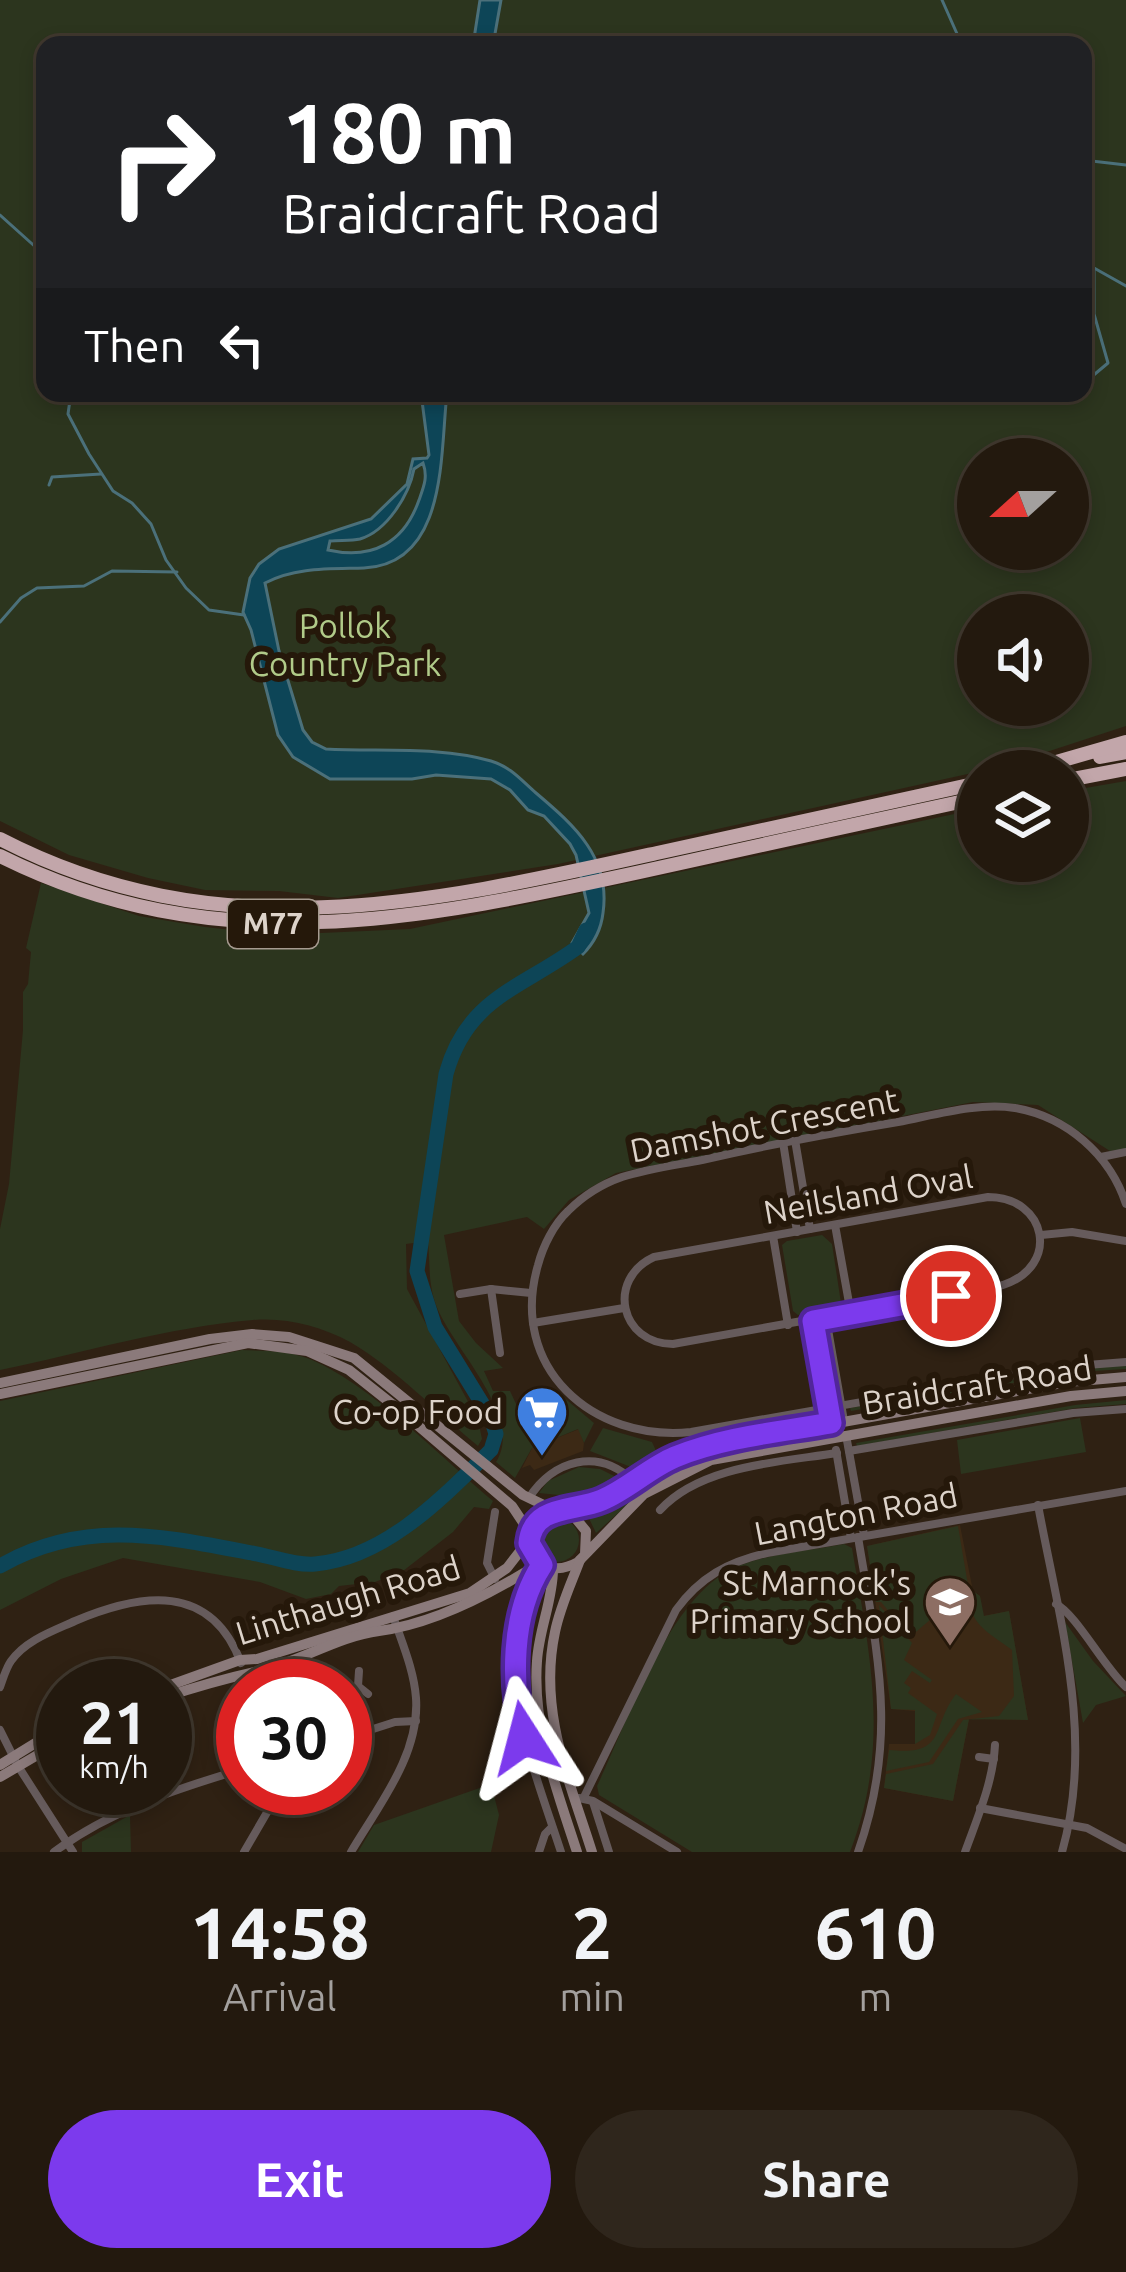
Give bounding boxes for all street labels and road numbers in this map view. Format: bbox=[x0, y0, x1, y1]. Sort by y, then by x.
road number: M77 bbox=[228, 900, 318, 948]
street label: Damshot Crescent bbox=[627, 1080, 901, 1169]
street label: Neilsland Oval bbox=[761, 1157, 975, 1230]
street label: Braidcraft Road bbox=[860, 1348, 1094, 1421]
street label: Langton Road bbox=[751, 1476, 961, 1551]
street label: Linthaugh Road bbox=[231, 1548, 465, 1651]

